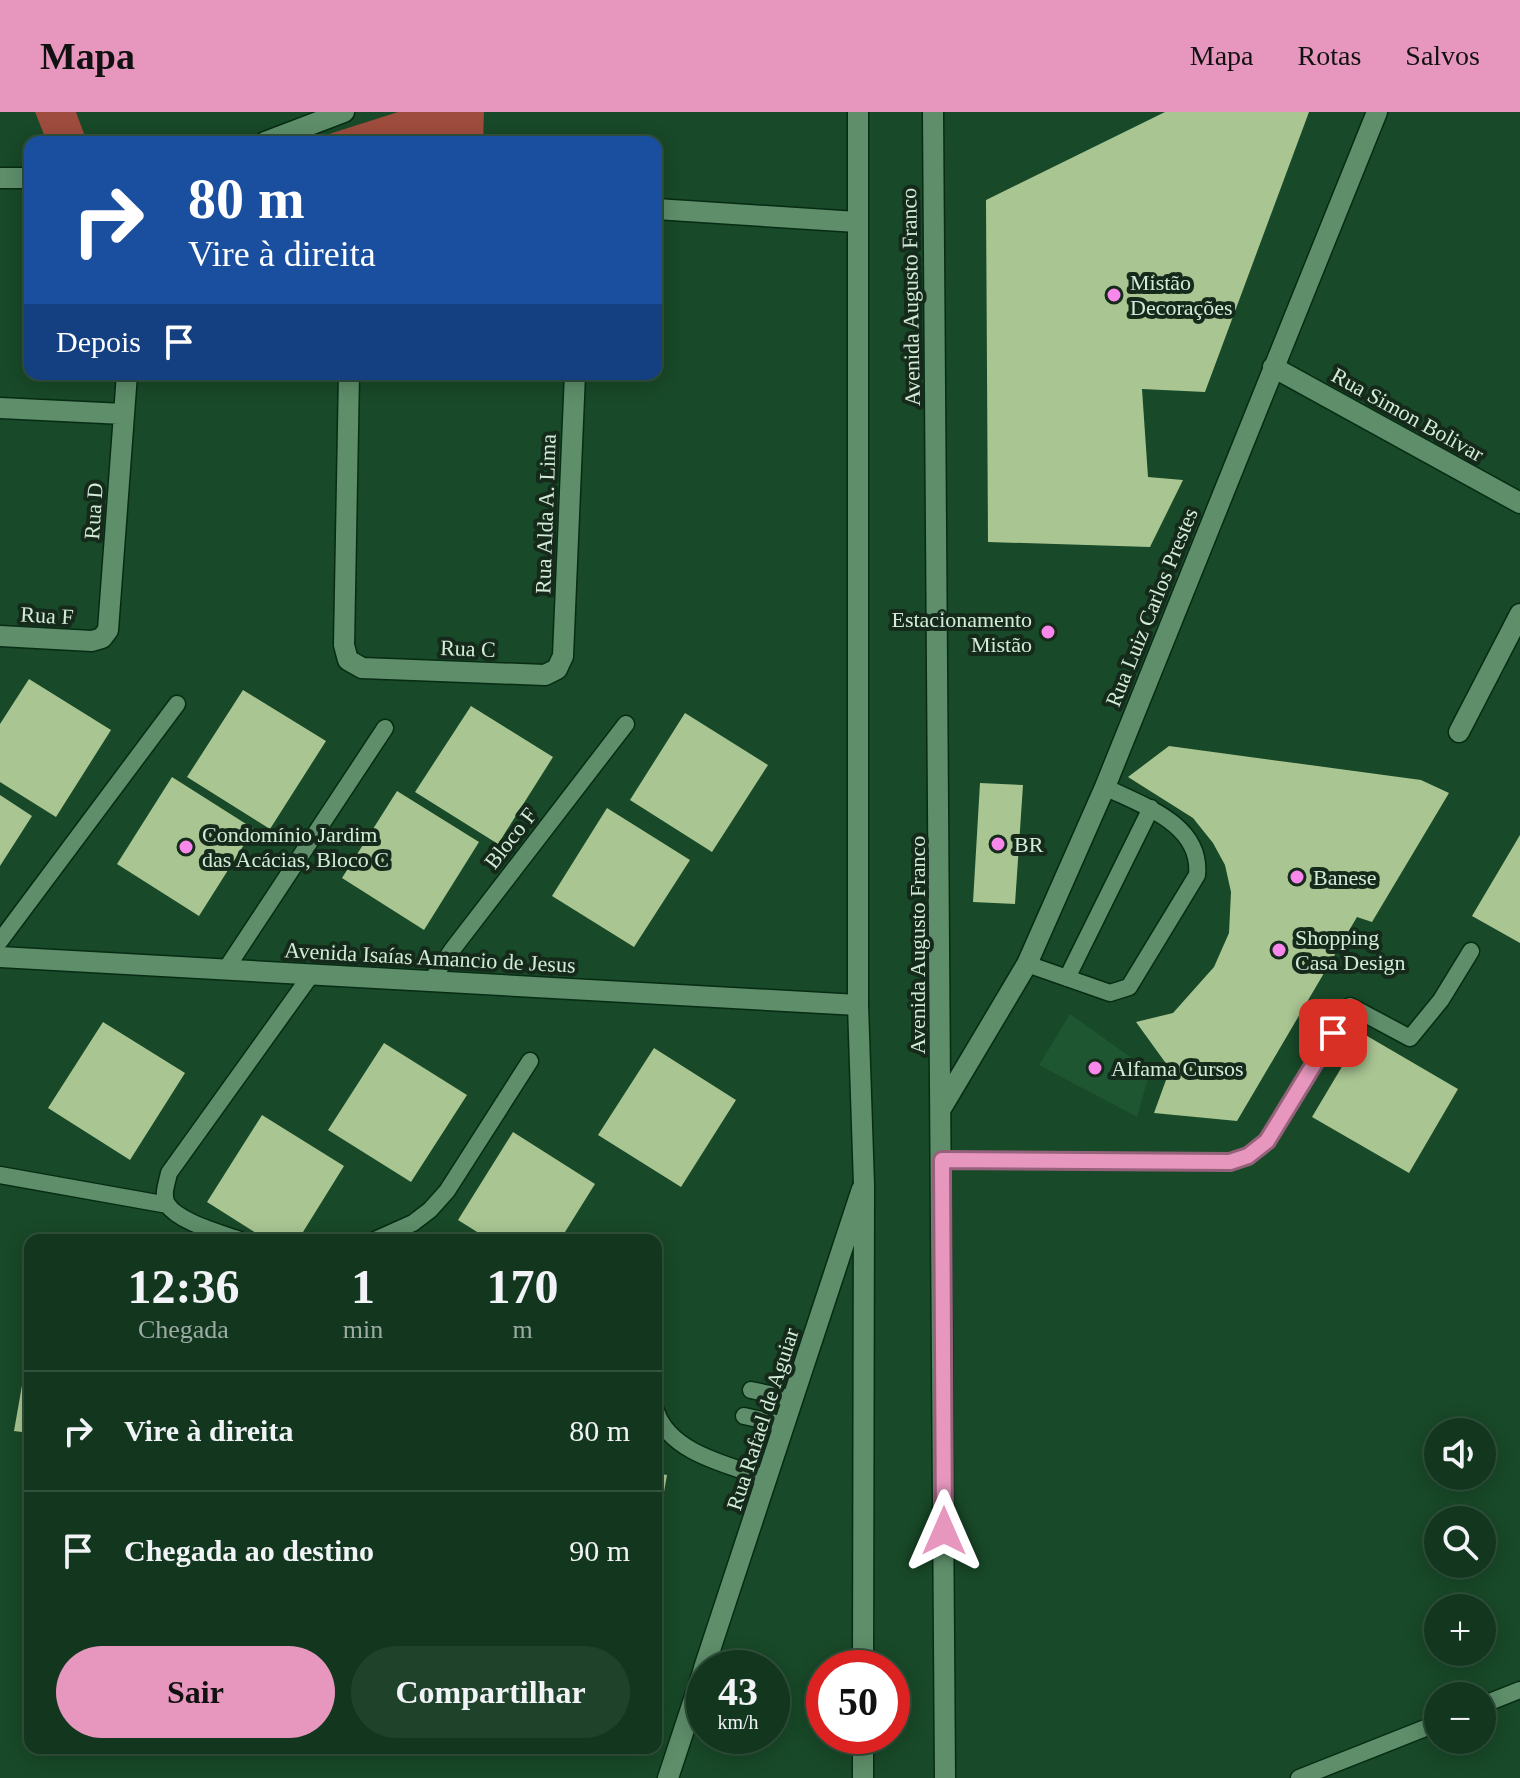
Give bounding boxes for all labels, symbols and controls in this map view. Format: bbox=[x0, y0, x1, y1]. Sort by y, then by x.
text: Mapa bbox=[40, 35, 135, 77]
text: Mapa bbox=[1190, 40, 1254, 71]
text: Rotas bbox=[1298, 40, 1361, 71]
text: Salvos bbox=[1405, 40, 1480, 71]
icon: right bbox=[56, 168, 160, 272]
text: 80 m bbox=[188, 168, 305, 230]
street label: Avenida Augusto Franco bbox=[896, 188, 925, 406]
text: Vire à direita bbox=[188, 234, 376, 274]
place label: Mistão Decorações bbox=[1130, 270, 1233, 320]
marker: Mistão Decorações bbox=[1105, 286, 1123, 304]
icon: arrive bbox=[157, 320, 201, 364]
text: Depois bbox=[56, 325, 141, 358]
street label: Rua Simon Bolivar bbox=[1327, 362, 1489, 467]
street label: Rua Alda A. Lima bbox=[530, 433, 561, 594]
street label: Rua D bbox=[79, 482, 108, 540]
street label: Rua Luiz Carlos Prestes bbox=[1100, 504, 1203, 710]
street label: Rua F bbox=[20, 602, 74, 629]
place label: Estacionamento Mistão bbox=[891, 607, 1032, 657]
marker: Estacionamento Mistão bbox=[1039, 623, 1057, 641]
street label: Rua C bbox=[440, 635, 496, 662]
street label: Bloco F bbox=[479, 803, 542, 874]
place label: Condomínio Jardim das Acácias, Bloco C bbox=[202, 822, 389, 872]
place label: BR bbox=[1014, 832, 1044, 857]
marker: BR bbox=[989, 835, 1007, 853]
street label: Avenida Augusto Franco bbox=[905, 836, 930, 1054]
marker: Condomínio Jardim das Acácias, Bloco C bbox=[177, 838, 195, 856]
place label: Banese bbox=[1313, 865, 1377, 890]
marker: Banese bbox=[1288, 868, 1306, 886]
place label: Shopping Casa Design bbox=[1295, 925, 1406, 975]
street label: Avenida Isaías Amancio de Jesus bbox=[284, 937, 576, 978]
marker: Shopping Casa Design bbox=[1270, 941, 1288, 959]
pin bbox=[1299, 999, 1367, 1067]
icon: arrive bbox=[1311, 1011, 1355, 1055]
place label: Alfama Cursos bbox=[1111, 1056, 1244, 1081]
marker: Alfama Cursos bbox=[1086, 1059, 1104, 1077]
text: 12:36 bbox=[127, 1260, 239, 1313]
text: 1 bbox=[351, 1260, 375, 1313]
text: 170 bbox=[487, 1260, 559, 1313]
text: Chegada bbox=[138, 1315, 229, 1344]
text: min bbox=[343, 1315, 383, 1344]
text: m bbox=[512, 1315, 533, 1344]
street label: Rua Rafael de Aguiar bbox=[721, 1324, 804, 1513]
icon: right bbox=[56, 1409, 100, 1453]
text: Vire à direita bbox=[124, 1414, 293, 1447]
text: 80 m bbox=[569, 1414, 630, 1447]
map controls bbox=[1424, 1418, 1496, 1754]
button: sound bbox=[1424, 1418, 1496, 1490]
position arrow bbox=[902, 1489, 986, 1573]
button: search bbox=[1424, 1506, 1496, 1578]
icon: arrive bbox=[56, 1529, 100, 1573]
text: Chegada ao destino bbox=[124, 1534, 374, 1567]
text: 90 m bbox=[569, 1534, 630, 1567]
button: + bbox=[1424, 1594, 1496, 1666]
button: Sair bbox=[56, 1646, 335, 1738]
button: Compartilhar bbox=[351, 1646, 630, 1738]
speed limit sign: 50 bbox=[806, 1650, 910, 1754]
text: 43 bbox=[718, 1669, 758, 1714]
button: − bbox=[1424, 1682, 1496, 1754]
text: km/h bbox=[717, 1711, 759, 1733]

